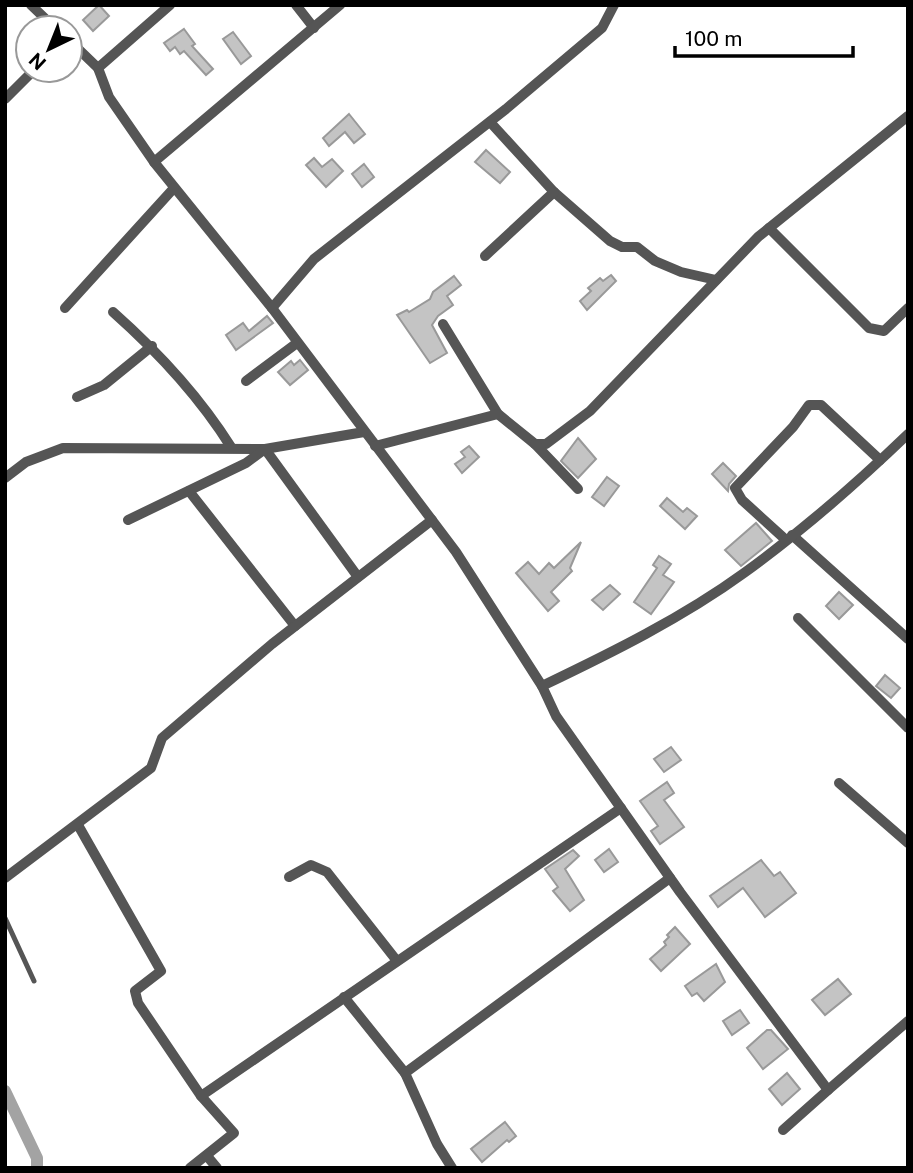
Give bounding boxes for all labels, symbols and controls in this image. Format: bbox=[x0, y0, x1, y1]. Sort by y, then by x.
north arrow bbox=[14, 14, 84, 84]
scale bar bbox=[675, 14, 853, 58]
text: 100 m bbox=[685, 26, 742, 51]
text: N bbox=[24, 48, 50, 75]

